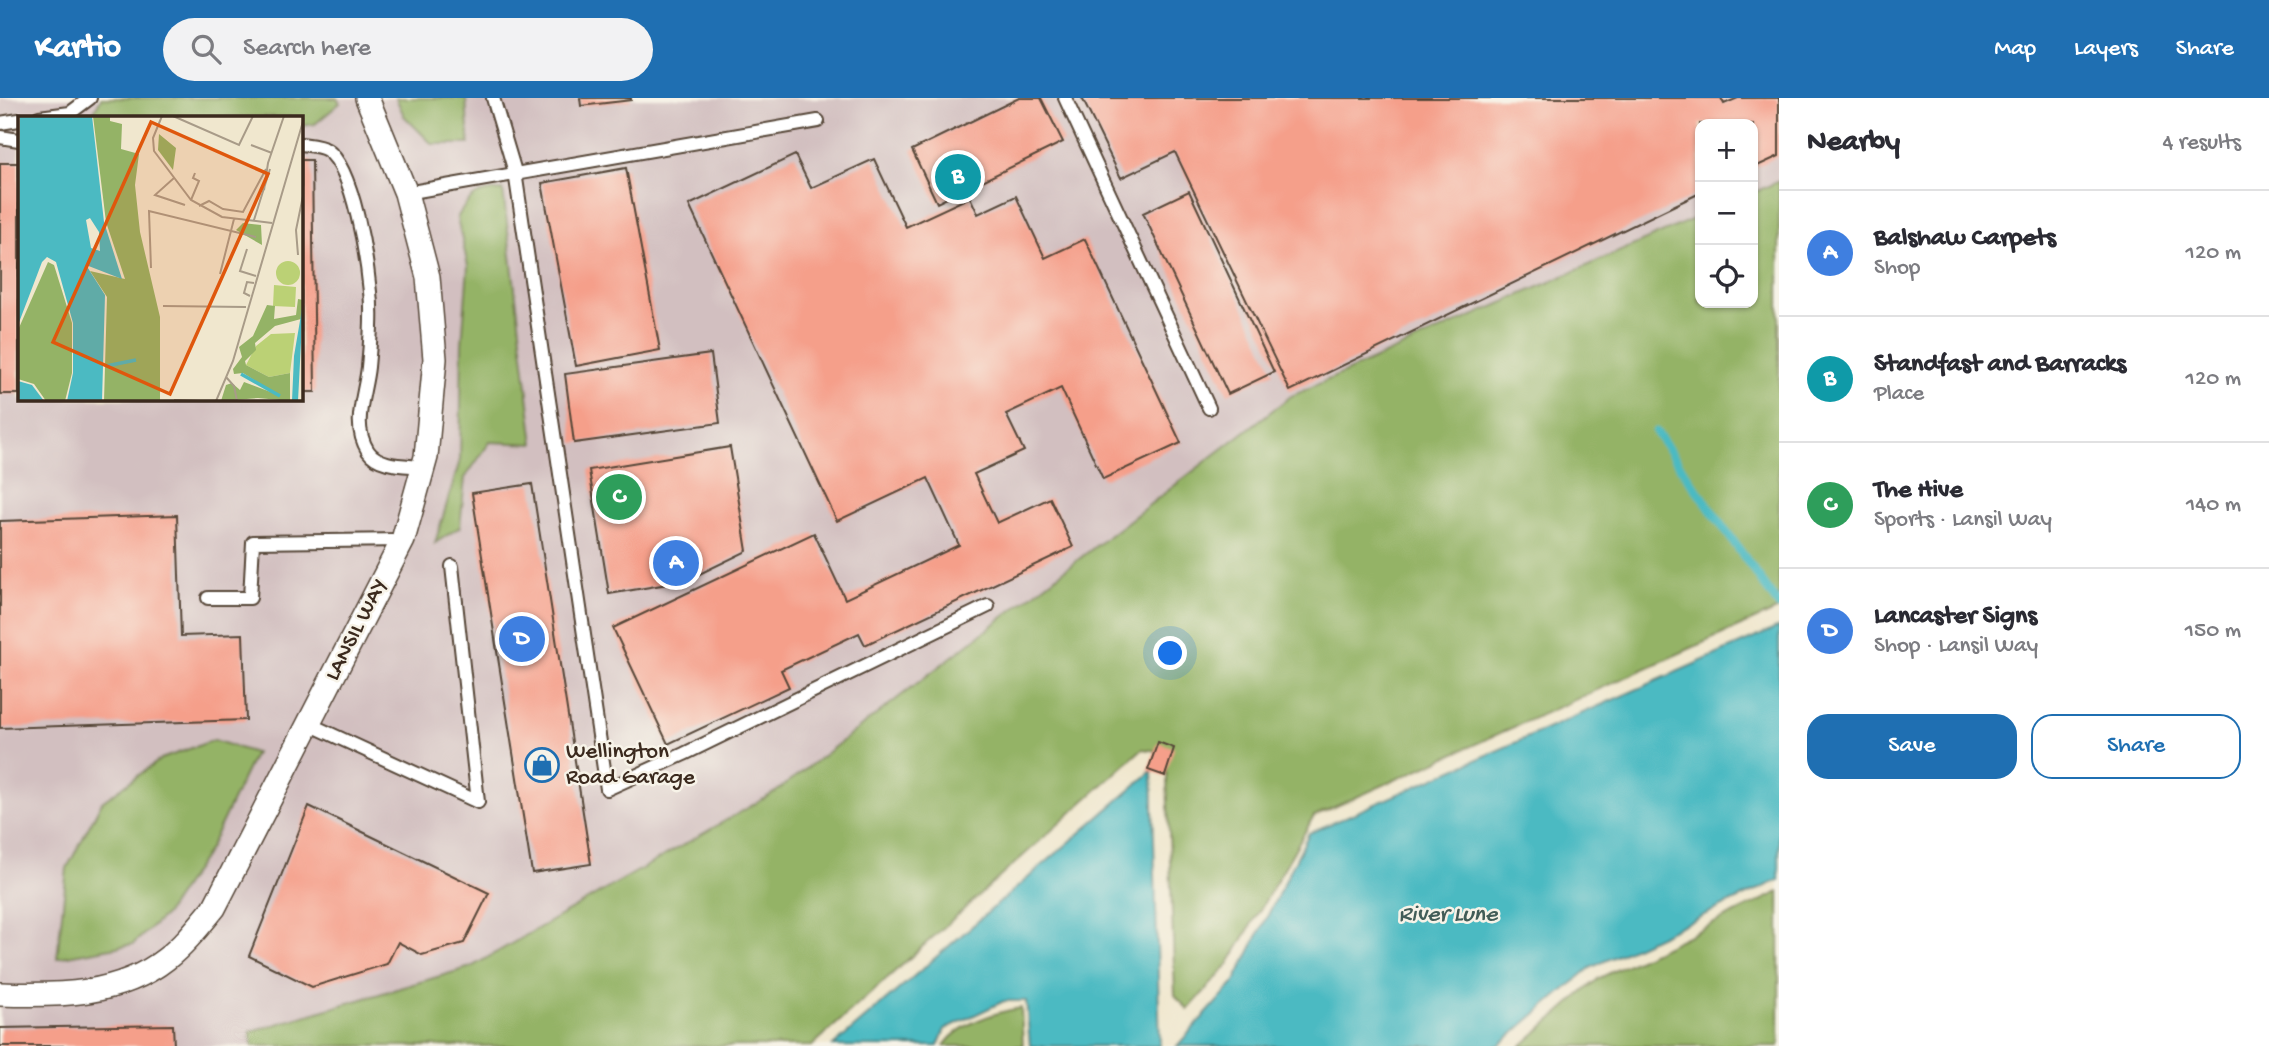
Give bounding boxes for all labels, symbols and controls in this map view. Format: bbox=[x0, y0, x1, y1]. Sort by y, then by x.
search box bbox=[163, 18, 653, 81]
text: Kartio bbox=[35, 30, 121, 68]
icon: search bbox=[187, 30, 225, 68]
text: Search here bbox=[243, 34, 371, 65]
text: Map bbox=[1994, 35, 2036, 64]
text: Layers bbox=[2074, 35, 2138, 64]
text: Share bbox=[2176, 35, 2234, 64]
inset map bbox=[18, 116, 303, 401]
map controls bbox=[1695, 119, 1758, 308]
button: + bbox=[1695, 119, 1758, 182]
text: Nearby bbox=[1807, 126, 1900, 161]
text: 4 results bbox=[2162, 130, 2241, 157]
pin: B bbox=[935, 151, 981, 203]
button: − bbox=[1695, 182, 1758, 245]
text: Balshaw Carpets bbox=[1874, 224, 2056, 255]
text: A bbox=[1823, 240, 1837, 267]
text: 120 m bbox=[2186, 240, 2241, 267]
button: locate bbox=[1695, 245, 1758, 308]
text: Shop bbox=[1874, 255, 1920, 282]
text: Standfast and Barracks bbox=[1874, 350, 2126, 381]
text: B bbox=[1824, 366, 1836, 393]
text: 120 m bbox=[2186, 366, 2241, 393]
text: Place bbox=[1874, 381, 1924, 408]
pin: C bbox=[596, 471, 642, 523]
text: The Hive bbox=[1874, 476, 1963, 507]
text: C bbox=[1824, 492, 1836, 519]
text: 140 m bbox=[2186, 492, 2241, 519]
text: Sports · Lansil Way bbox=[1874, 507, 2052, 534]
pin: A bbox=[653, 537, 699, 589]
street label: LANSIL WAY bbox=[320, 574, 394, 686]
text: Lancaster Signs bbox=[1874, 602, 2037, 633]
pin: D bbox=[499, 613, 545, 665]
text: D bbox=[1823, 618, 1838, 645]
text: 150 m bbox=[2185, 618, 2241, 645]
text: Shop · Lansil Way bbox=[1874, 633, 2038, 660]
your location bbox=[1153, 636, 1187, 670]
button: Save bbox=[1807, 714, 2017, 779]
button: Share bbox=[2031, 714, 2241, 779]
place label: Wellington Road Garage bbox=[566, 739, 696, 792]
shop icon: Wellington Road Garage bbox=[523, 746, 561, 784]
water label: River Lune bbox=[1399, 901, 1499, 930]

